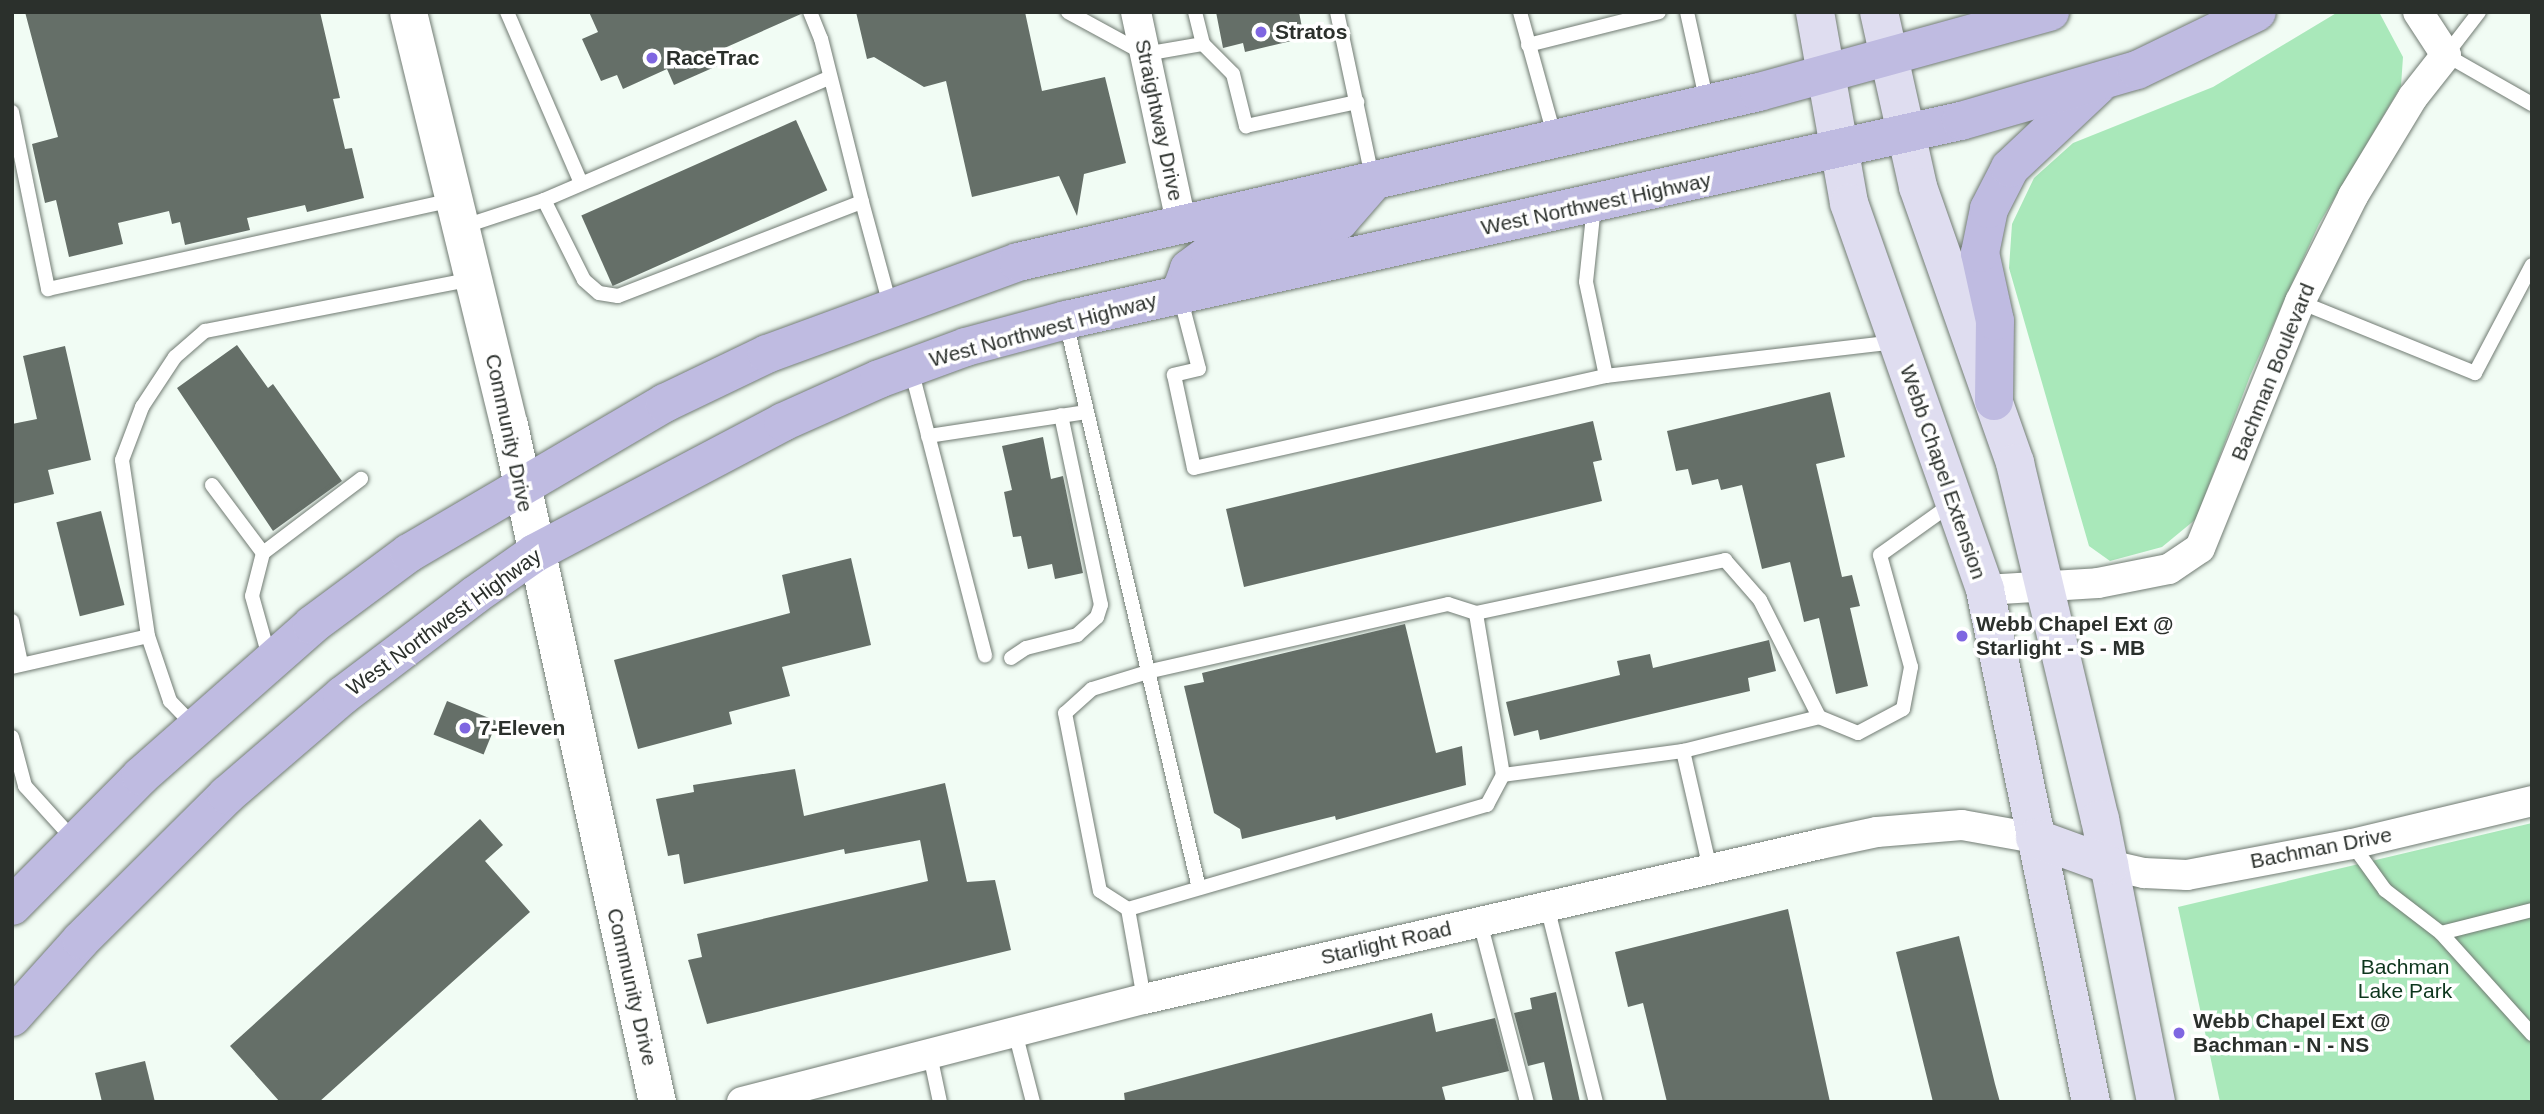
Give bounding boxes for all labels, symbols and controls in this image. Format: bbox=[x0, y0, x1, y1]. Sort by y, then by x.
place label: Stratos bbox=[1275, 19, 1347, 45]
marker: Stratos bbox=[1253, 24, 1269, 40]
street label: Straightway Drive bbox=[1130, 37, 1188, 203]
place label: RaceTrac bbox=[666, 45, 759, 71]
marker: RaceTrac bbox=[644, 50, 660, 66]
street label: West Northwest Highway bbox=[1479, 167, 1713, 241]
street label: Bachman Boulevard bbox=[2226, 280, 2320, 464]
street label: West Northwest Highway bbox=[927, 288, 1159, 372]
street label: Community Drive bbox=[480, 352, 538, 514]
street label: Webb Chapel Extension bbox=[1894, 362, 1992, 582]
street label: West Northwest Highway bbox=[342, 543, 546, 701]
place label: Webb Chapel Ext @ Starlight - S - MB bbox=[1976, 611, 2173, 661]
marker: Webb Chapel Ext @ Starlight - S - MB bbox=[1954, 628, 1970, 644]
place label: 7-Eleven bbox=[479, 715, 565, 741]
marker: 7-Eleven bbox=[457, 720, 473, 736]
street label: Bachman Drive bbox=[2248, 822, 2394, 874]
street label: Community Drive bbox=[602, 906, 662, 1068]
street label: Starlight Road bbox=[1318, 916, 1454, 970]
park label: Bachman Lake Park bbox=[2358, 954, 2452, 1004]
place label: Webb Chapel Ext @ Bachman - N - NS bbox=[2193, 1008, 2390, 1058]
marker: Webb Chapel Ext @ Bachman - N - NS bbox=[2171, 1025, 2187, 1041]

